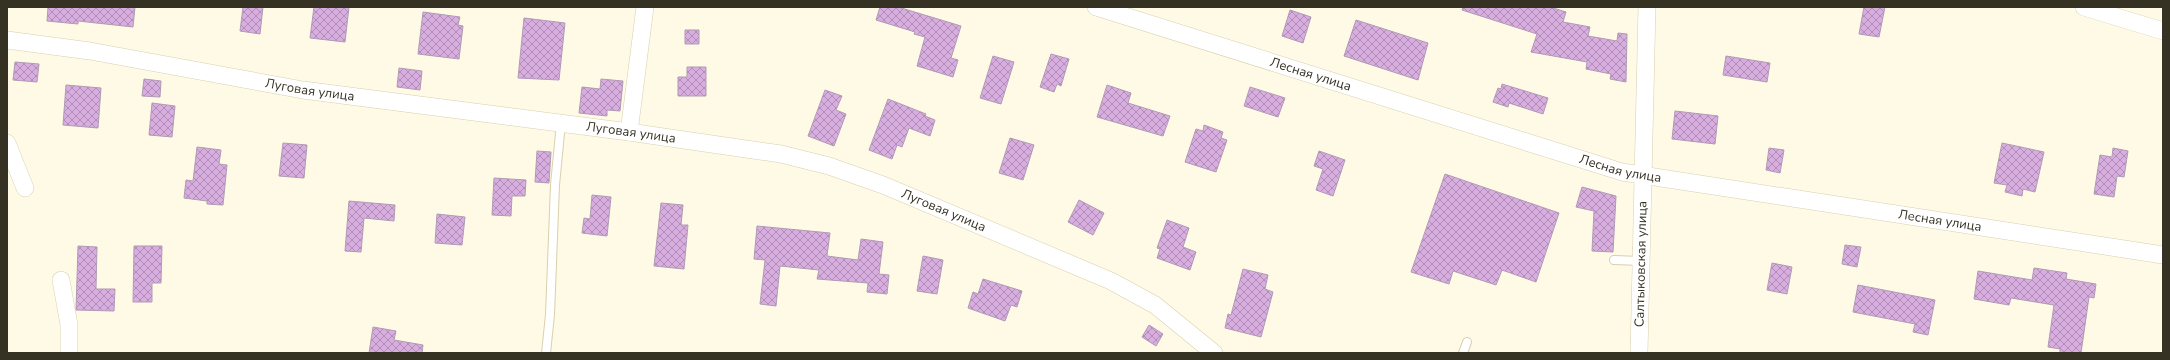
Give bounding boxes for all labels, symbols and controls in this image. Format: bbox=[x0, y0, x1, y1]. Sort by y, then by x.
street label: Лесная улица bbox=[1268, 53, 1354, 96]
street label: Луговая улица bbox=[264, 74, 356, 106]
street label: Луговая улица bbox=[585, 118, 677, 148]
street label: Лесная улица bbox=[1577, 150, 1663, 187]
street label: Луговая улица bbox=[898, 185, 989, 236]
street label: Салтыковская улица bbox=[1631, 201, 1652, 327]
street label: Лесная улица bbox=[1897, 206, 1983, 236]

